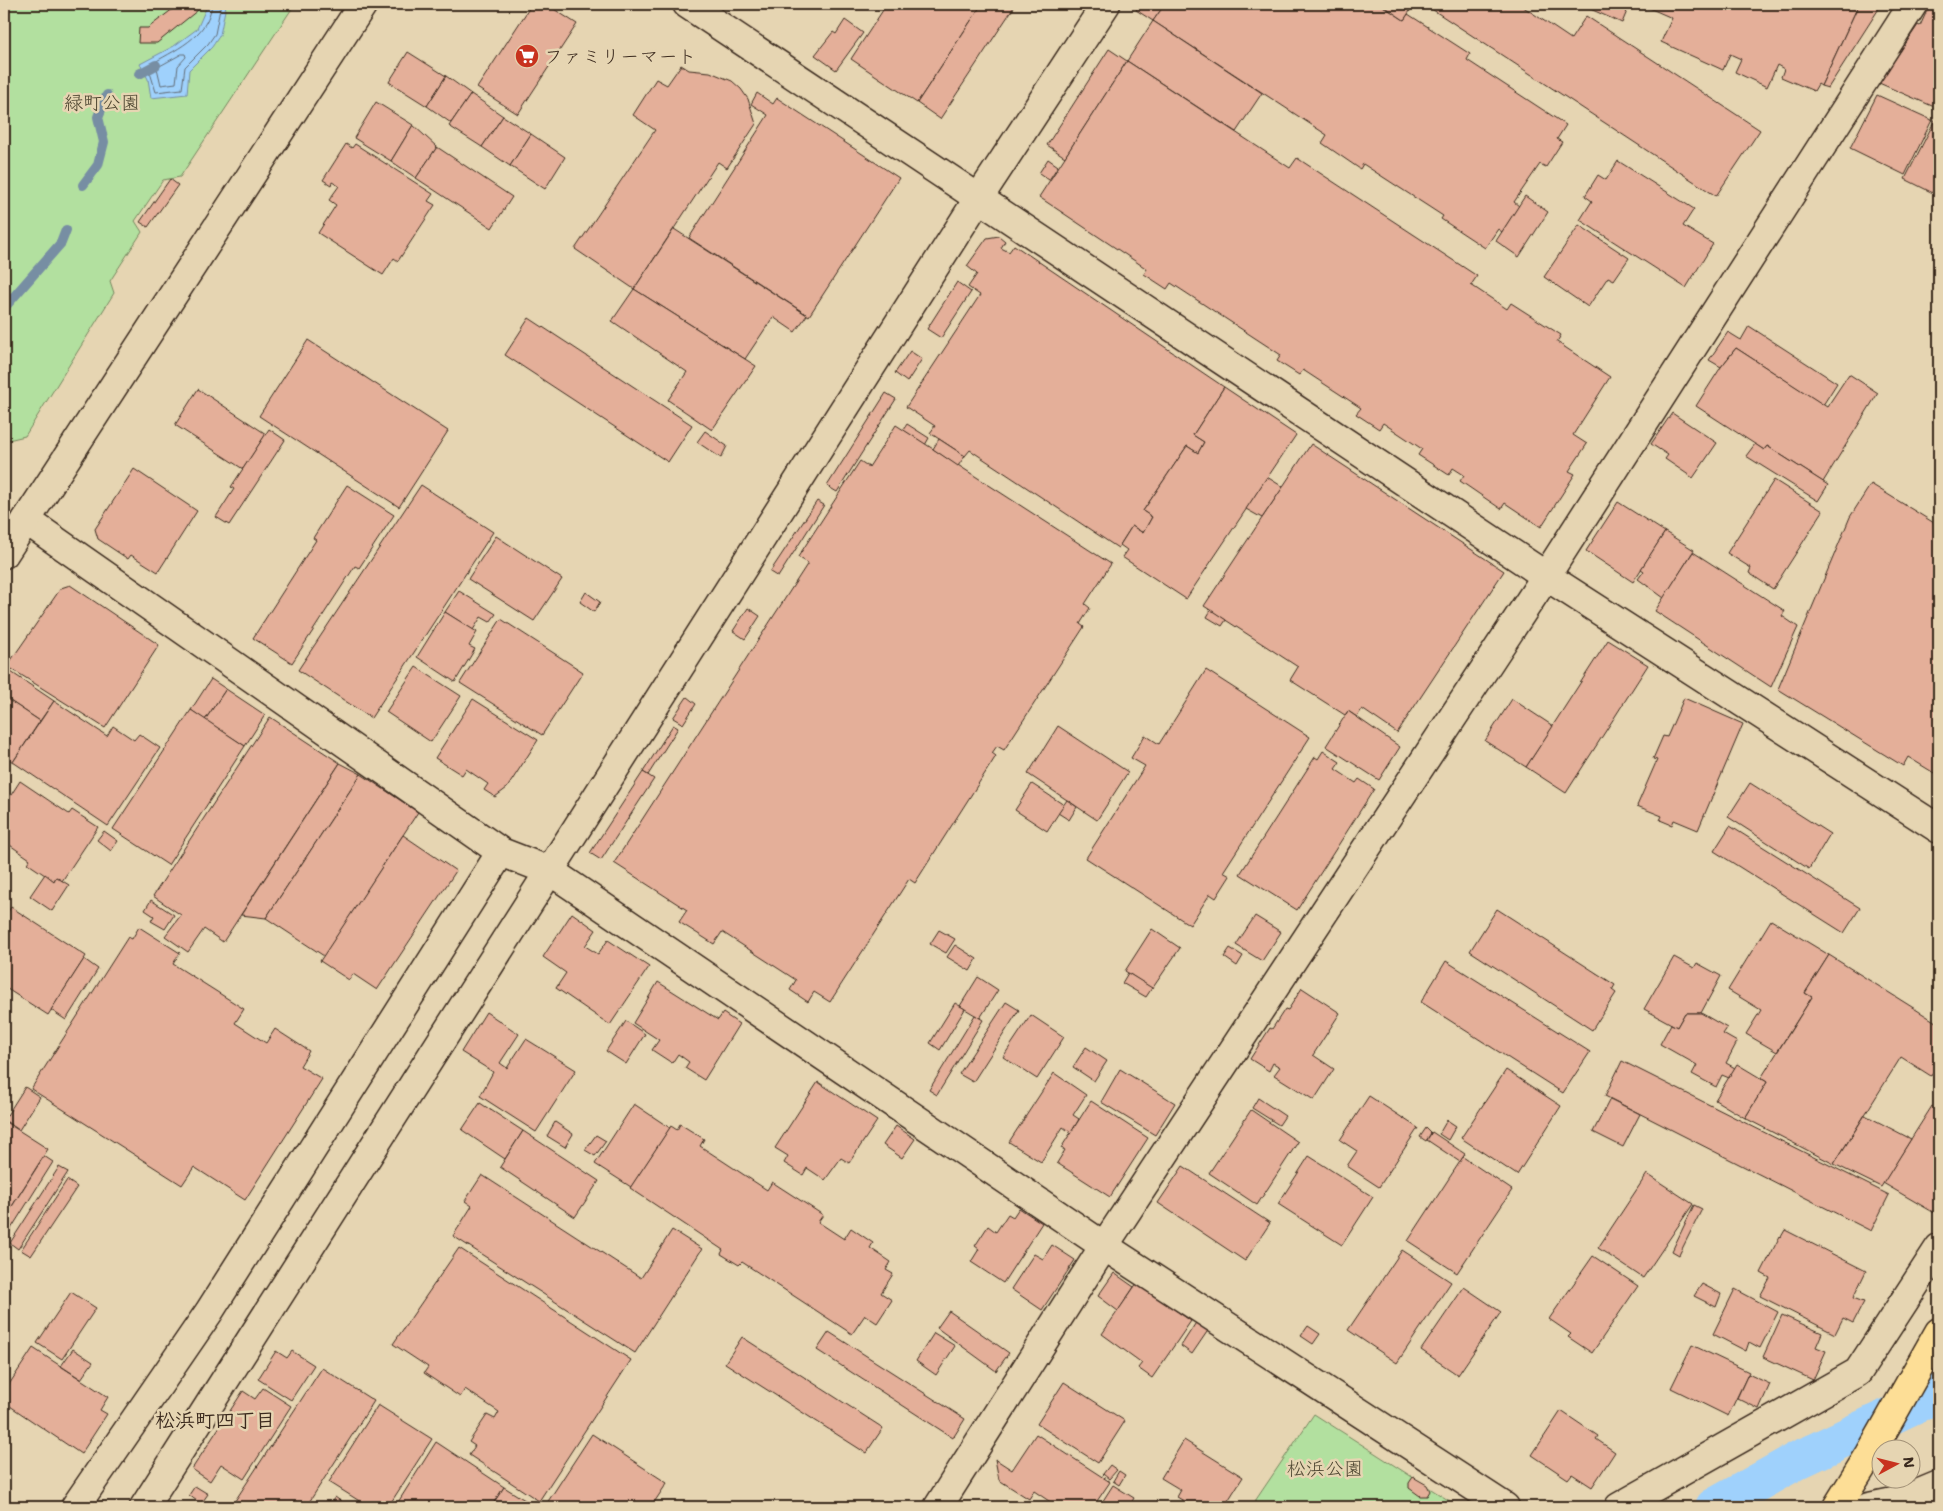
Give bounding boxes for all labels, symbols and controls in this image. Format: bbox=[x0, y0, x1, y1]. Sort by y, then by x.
supermarket icon: ファミリーマート bbox=[514, 43, 540, 69]
place label: ファミリーマート bbox=[544, 44, 696, 69]
park label: 緑町公園 bbox=[64, 90, 140, 115]
district label: 松浜町四丁目 bbox=[155, 1407, 275, 1433]
north arrow bbox=[1870, 1438, 1920, 1488]
park label: 松浜公園 bbox=[1287, 1456, 1363, 1481]
text: N bbox=[1899, 1456, 1919, 1469]

